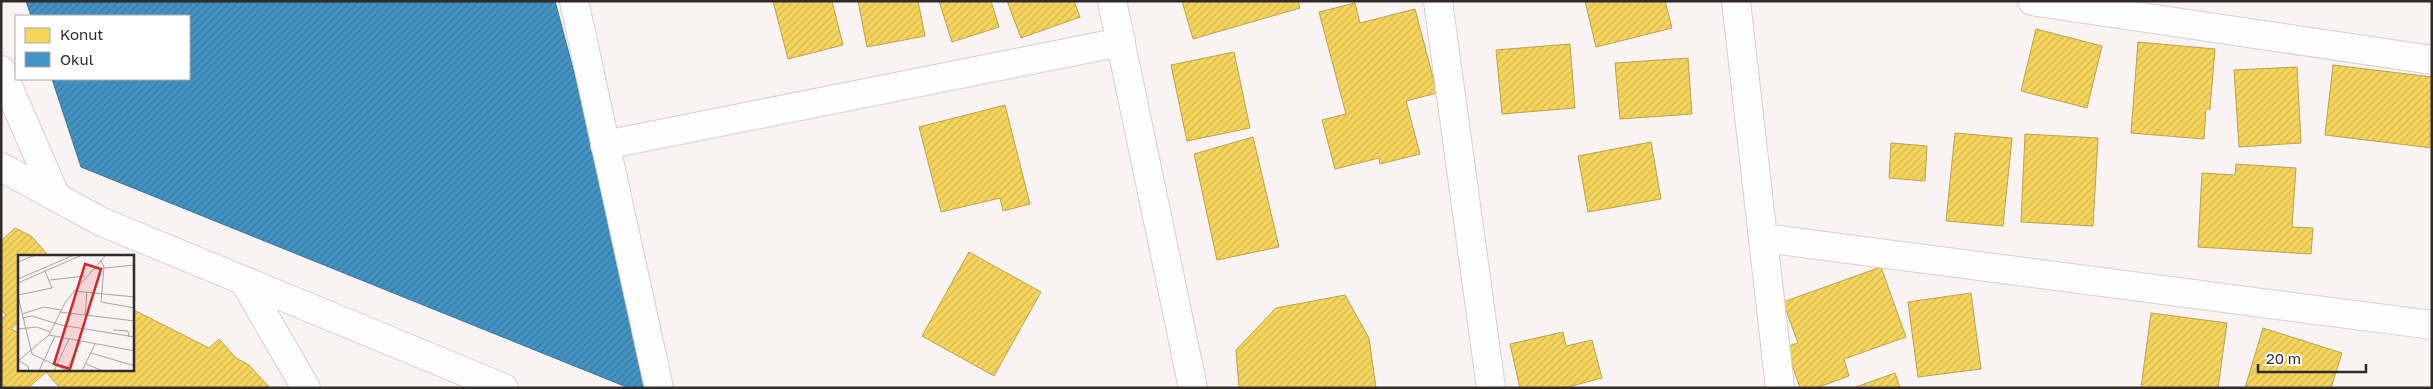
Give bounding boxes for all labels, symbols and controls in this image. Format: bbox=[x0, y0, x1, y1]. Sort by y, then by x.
legend bbox=[15, 15, 190, 80]
text: Konut bbox=[60, 25, 103, 43]
text: Okul bbox=[60, 50, 94, 68]
inset map bbox=[18, 255, 134, 372]
scale bar bbox=[2258, 342, 2366, 374]
text: 20 m bbox=[2266, 349, 2301, 367]

